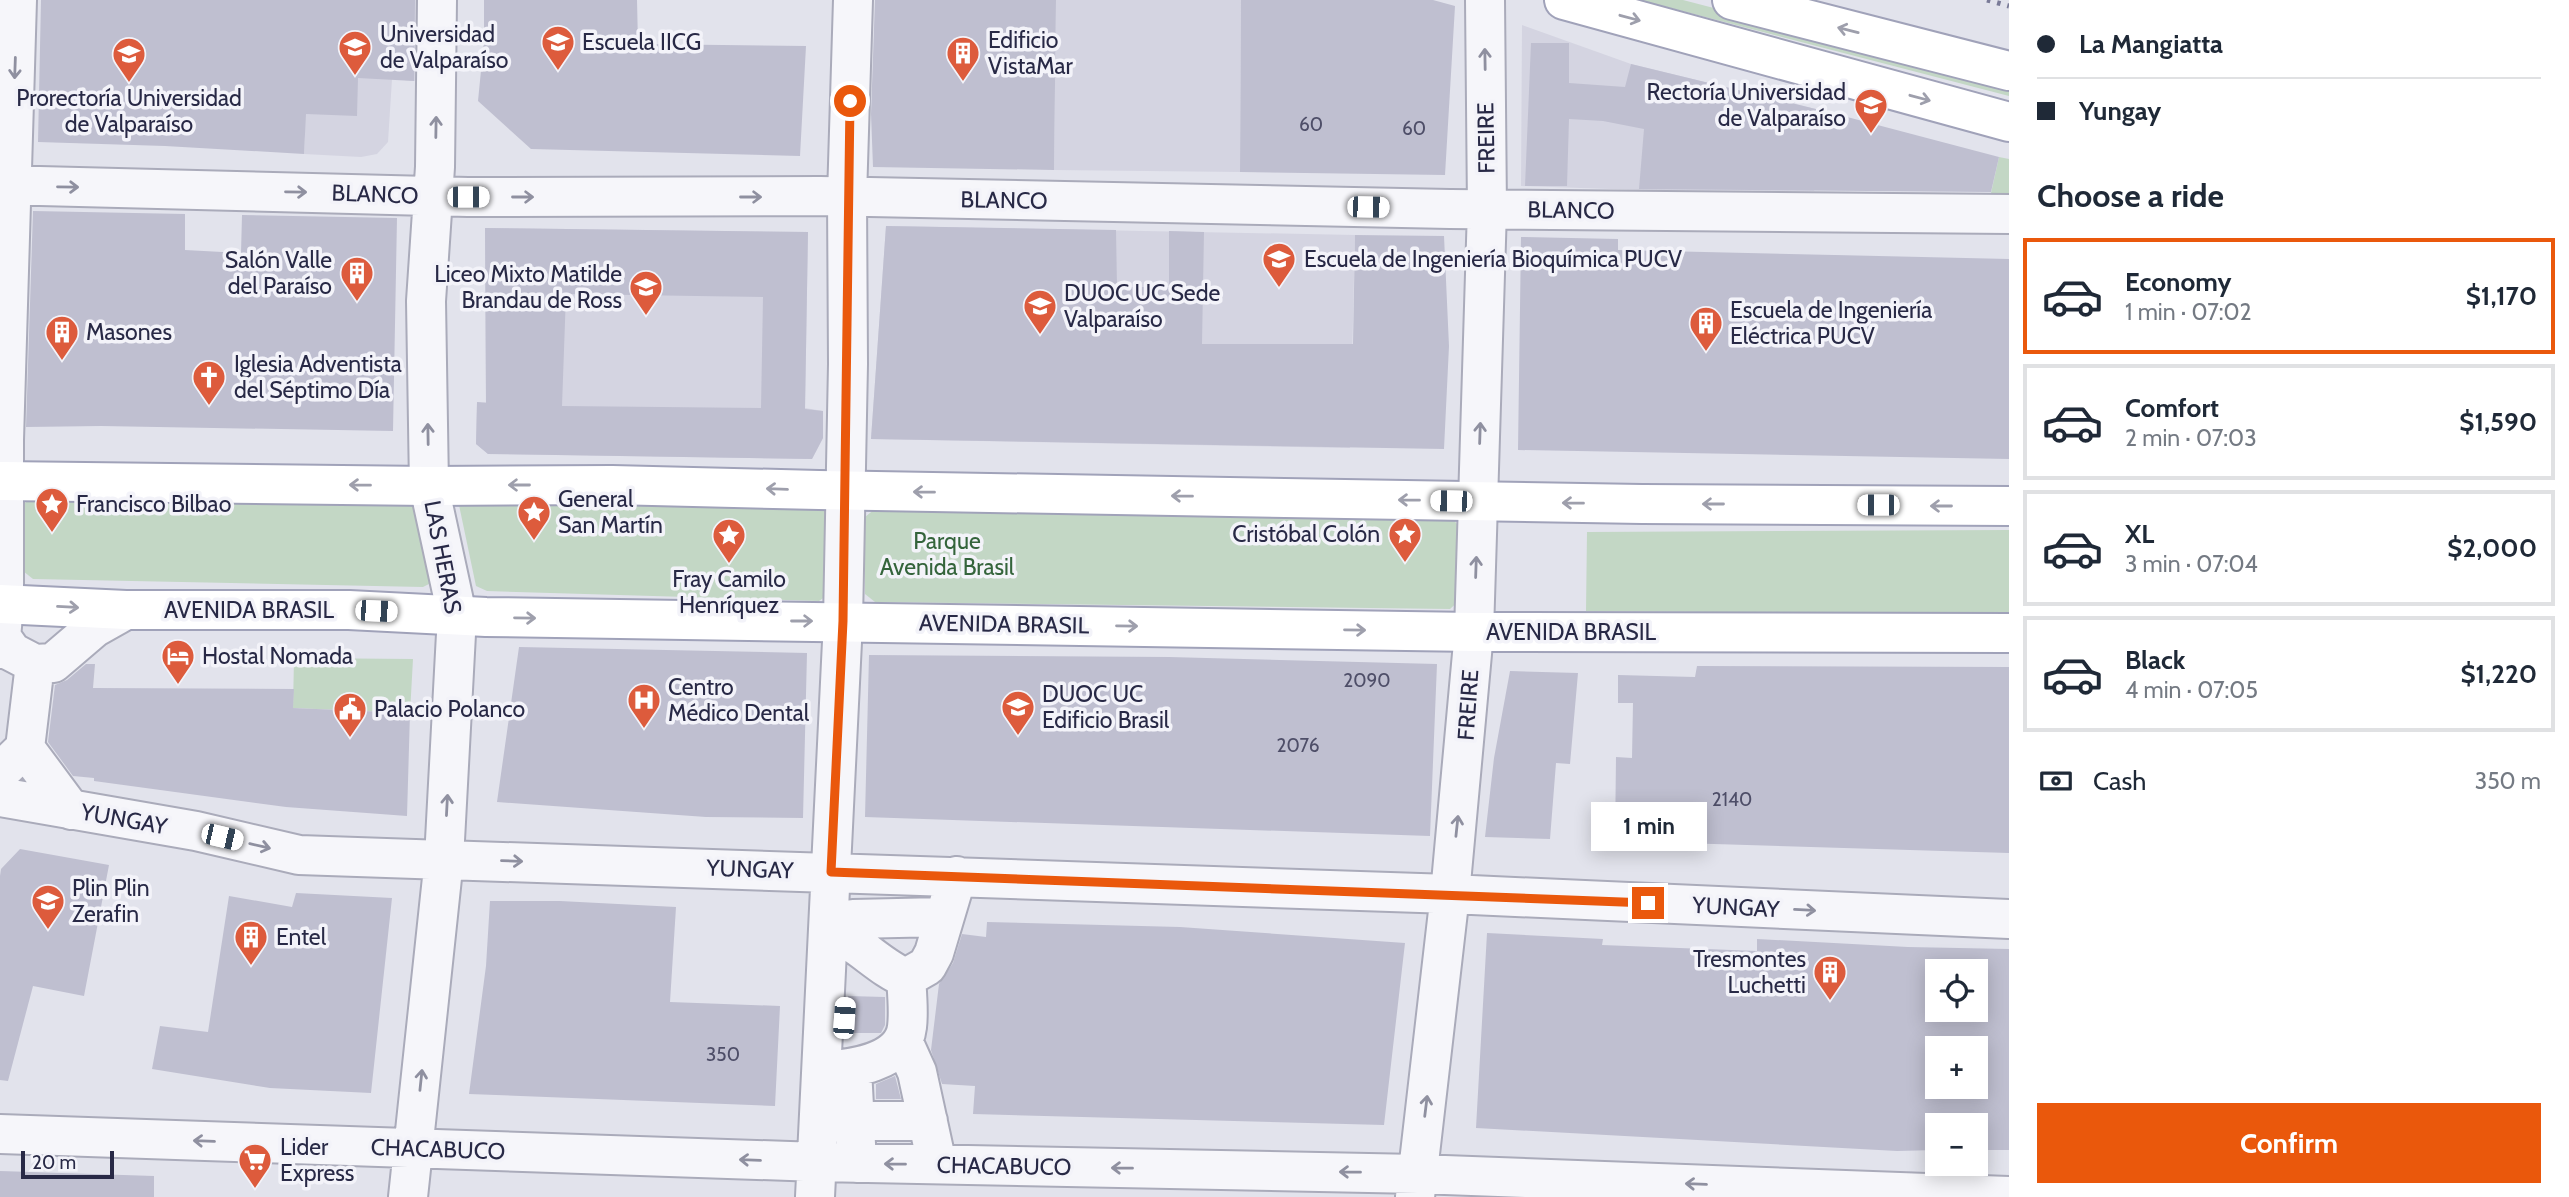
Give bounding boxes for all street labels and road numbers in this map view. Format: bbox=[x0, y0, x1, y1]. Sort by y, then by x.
street label: FREIRE bbox=[1471, 102, 1501, 174]
street label: BLANCO bbox=[331, 178, 419, 210]
street label: BLANCO bbox=[960, 185, 1048, 215]
street label: BLANCO bbox=[1527, 195, 1615, 225]
street label: LAS HERAS bbox=[418, 498, 468, 616]
street label: AVENIDA BRASIL bbox=[164, 596, 335, 624]
street label: AVENIDA BRASIL bbox=[919, 609, 1090, 639]
street label: AVENIDA BRASIL bbox=[1486, 618, 1657, 646]
street label: FREIRE bbox=[1452, 669, 1484, 741]
street label: YUNGAY bbox=[78, 797, 170, 841]
street label: YUNGAY bbox=[705, 853, 795, 885]
street label: YUNGAY bbox=[1691, 891, 1781, 923]
street label: CHACABUCO bbox=[370, 1133, 506, 1165]
street label: CHACABUCO bbox=[936, 1151, 1072, 1181]

